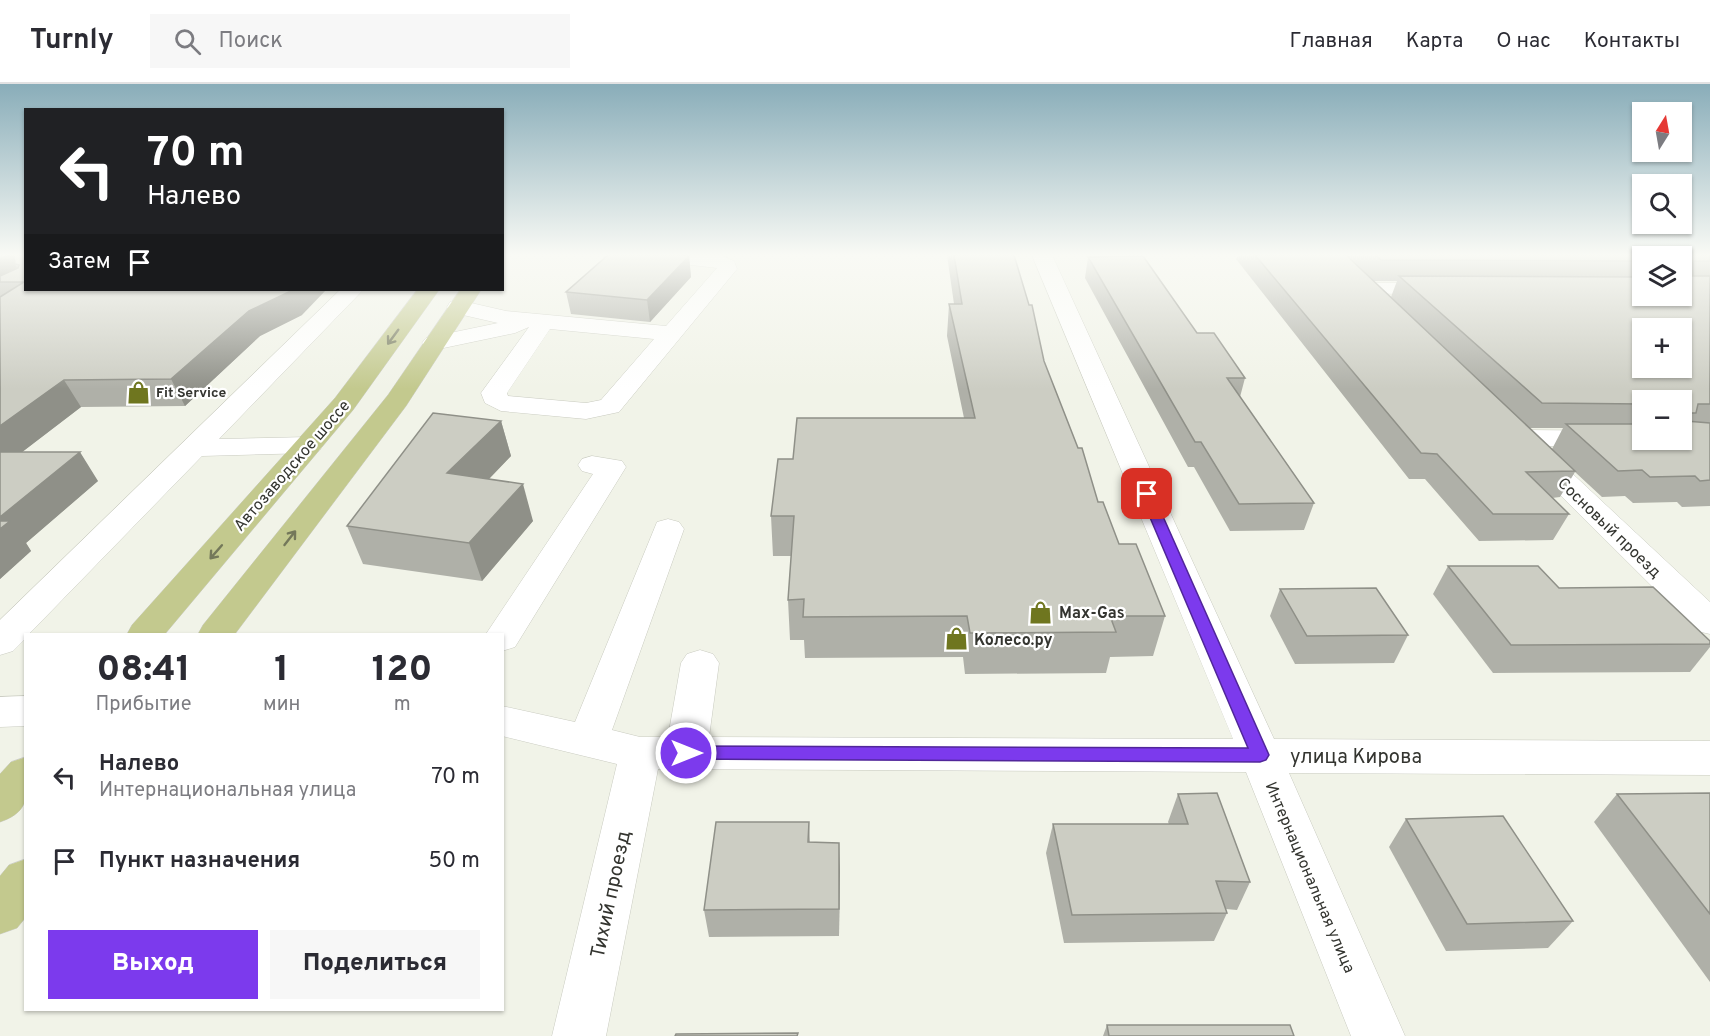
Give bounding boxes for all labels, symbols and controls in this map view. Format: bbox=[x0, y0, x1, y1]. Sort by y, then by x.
search box bbox=[150, 14, 570, 68]
text: Turnly bbox=[30, 23, 114, 59]
icon: search bbox=[171, 25, 204, 58]
text: Поиск bbox=[219, 28, 283, 55]
text: Главная bbox=[1289, 28, 1373, 55]
text: Карта bbox=[1406, 28, 1463, 55]
text: О нас bbox=[1496, 28, 1551, 55]
text: Контакты bbox=[1584, 28, 1680, 55]
north arrow bbox=[1632, 102, 1692, 162]
map controls bbox=[1632, 102, 1692, 450]
text: 70 m bbox=[147, 128, 245, 181]
icon: left bbox=[48, 132, 126, 210]
button: search bbox=[1632, 174, 1692, 234]
text: Налево bbox=[147, 180, 241, 214]
icon: arrive bbox=[123, 246, 156, 279]
button: layers bbox=[1632, 246, 1692, 306]
text: Затем bbox=[48, 249, 111, 276]
button: + bbox=[1632, 318, 1692, 378]
one-way arrow bbox=[387, 328, 400, 344]
shop icon: Fit Service bbox=[125, 379, 151, 405]
place label: Fit Service bbox=[156, 385, 226, 402]
button: − bbox=[1632, 390, 1692, 450]
street label: Автозаводское шоссе bbox=[230, 397, 355, 536]
pin bbox=[1121, 468, 1172, 519]
street label: Сосновый проезд bbox=[1553, 474, 1665, 583]
icon: arrive bbox=[1130, 477, 1163, 510]
one-way arrow bbox=[283, 531, 296, 547]
one-way arrow bbox=[210, 544, 223, 560]
shop icon: Max-Gas bbox=[1028, 599, 1054, 625]
place label: Max-Gas bbox=[1059, 604, 1125, 624]
shop icon: Колесо.ру bbox=[943, 626, 969, 652]
place label: Колесо.ру bbox=[974, 631, 1053, 651]
text: 08:41 bbox=[97, 648, 190, 694]
text: 1 bbox=[274, 648, 289, 694]
text: 120 bbox=[372, 648, 432, 694]
text: Прибытие bbox=[96, 692, 191, 718]
text: мин bbox=[263, 692, 300, 718]
text: m bbox=[394, 692, 411, 718]
position arrow bbox=[654, 721, 718, 785]
street label: улица Кирова bbox=[1290, 745, 1422, 771]
text: Налево bbox=[99, 751, 179, 778]
icon: left bbox=[48, 761, 81, 794]
text: 70 m bbox=[431, 764, 480, 791]
text: Интернациональная улица bbox=[99, 778, 356, 804]
street label: Интернациональная улица bbox=[1260, 779, 1359, 976]
street label: Тихий проезд bbox=[586, 828, 638, 961]
icon: arrive bbox=[48, 845, 81, 878]
text: Пункт назначения bbox=[99, 848, 300, 875]
text: 50 m bbox=[428, 848, 480, 875]
button: Выход bbox=[48, 930, 258, 999]
button: Поделиться bbox=[270, 930, 480, 999]

